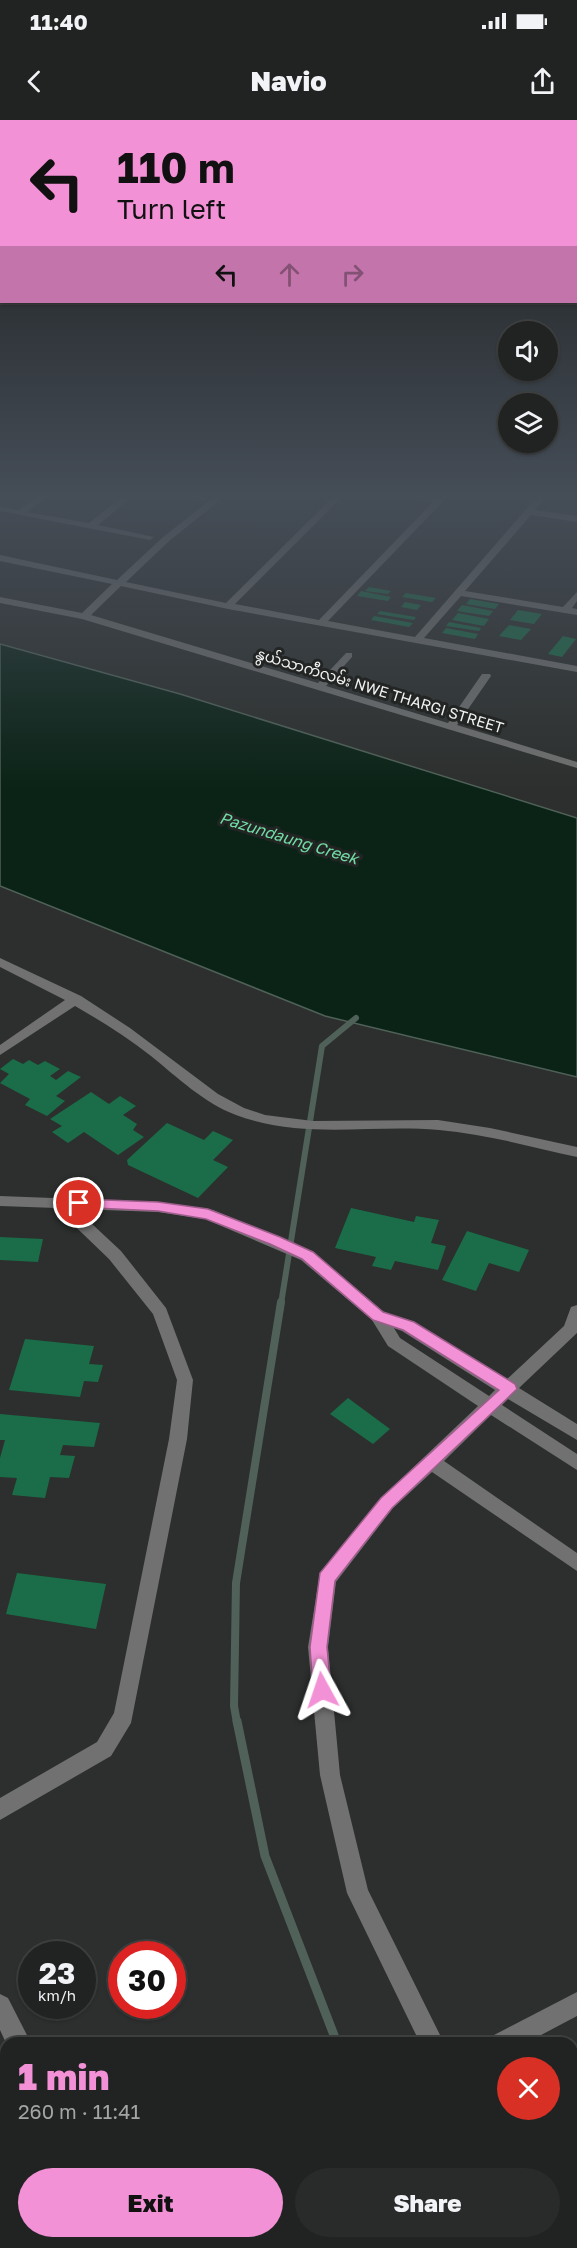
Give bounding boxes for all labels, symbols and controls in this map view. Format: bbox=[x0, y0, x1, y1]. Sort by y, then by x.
text: 11:40 bbox=[30, 8, 88, 35]
icon: back bbox=[18, 65, 51, 98]
text: Navio bbox=[250, 65, 327, 97]
icon: share bbox=[526, 65, 559, 98]
text: 110 m bbox=[117, 142, 235, 192]
icon: left bbox=[18, 144, 96, 222]
text: Turn left bbox=[117, 193, 226, 225]
icon: left bbox=[210, 258, 243, 291]
icon: ahead bbox=[273, 258, 306, 291]
icon: right bbox=[336, 258, 369, 291]
map controls bbox=[498, 321, 558, 453]
button: sound bbox=[498, 321, 558, 381]
button: layers bbox=[498, 393, 558, 453]
street label: နွယ်သာကီလမ်း NWE THARGI STREET bbox=[253, 644, 506, 739]
water label: Pazundaung Creek bbox=[217, 807, 363, 869]
pin bbox=[53, 1177, 104, 1228]
icon: arrive bbox=[62, 1186, 95, 1219]
position arrow bbox=[290, 1658, 354, 1722]
speed limit sign: 30 bbox=[108, 1941, 186, 2019]
text: 23 bbox=[39, 1955, 75, 1991]
text: km/h bbox=[38, 1986, 76, 2004]
text: 1 min bbox=[18, 2055, 109, 2098]
button: close bbox=[497, 2057, 560, 2120]
text: 260 m · 11:41 bbox=[18, 2099, 140, 2123]
button: Exit bbox=[18, 2168, 283, 2237]
button: Share bbox=[295, 2168, 560, 2237]

